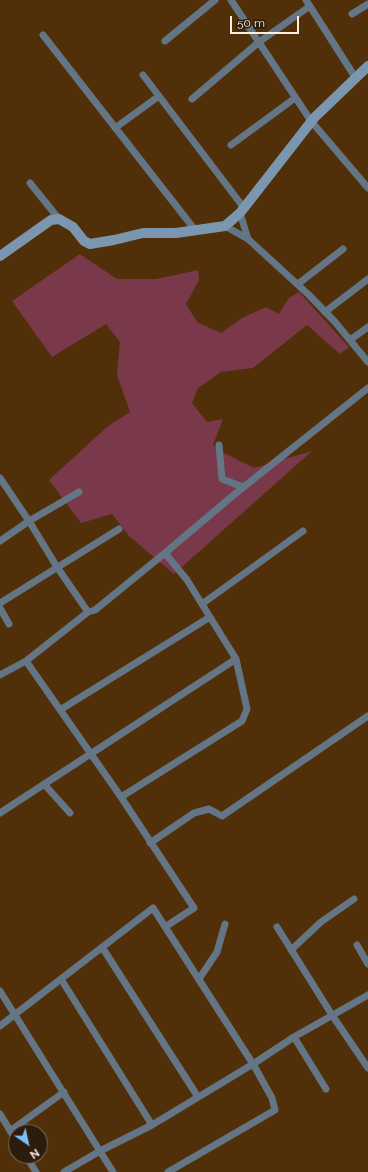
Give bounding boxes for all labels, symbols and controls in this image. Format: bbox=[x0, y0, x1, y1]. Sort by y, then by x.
scale bar bbox=[232, 8, 301, 34]
text: 50 m bbox=[237, 16, 265, 30]
north arrow bbox=[8, 1124, 48, 1164]
text: N bbox=[27, 1146, 42, 1161]

